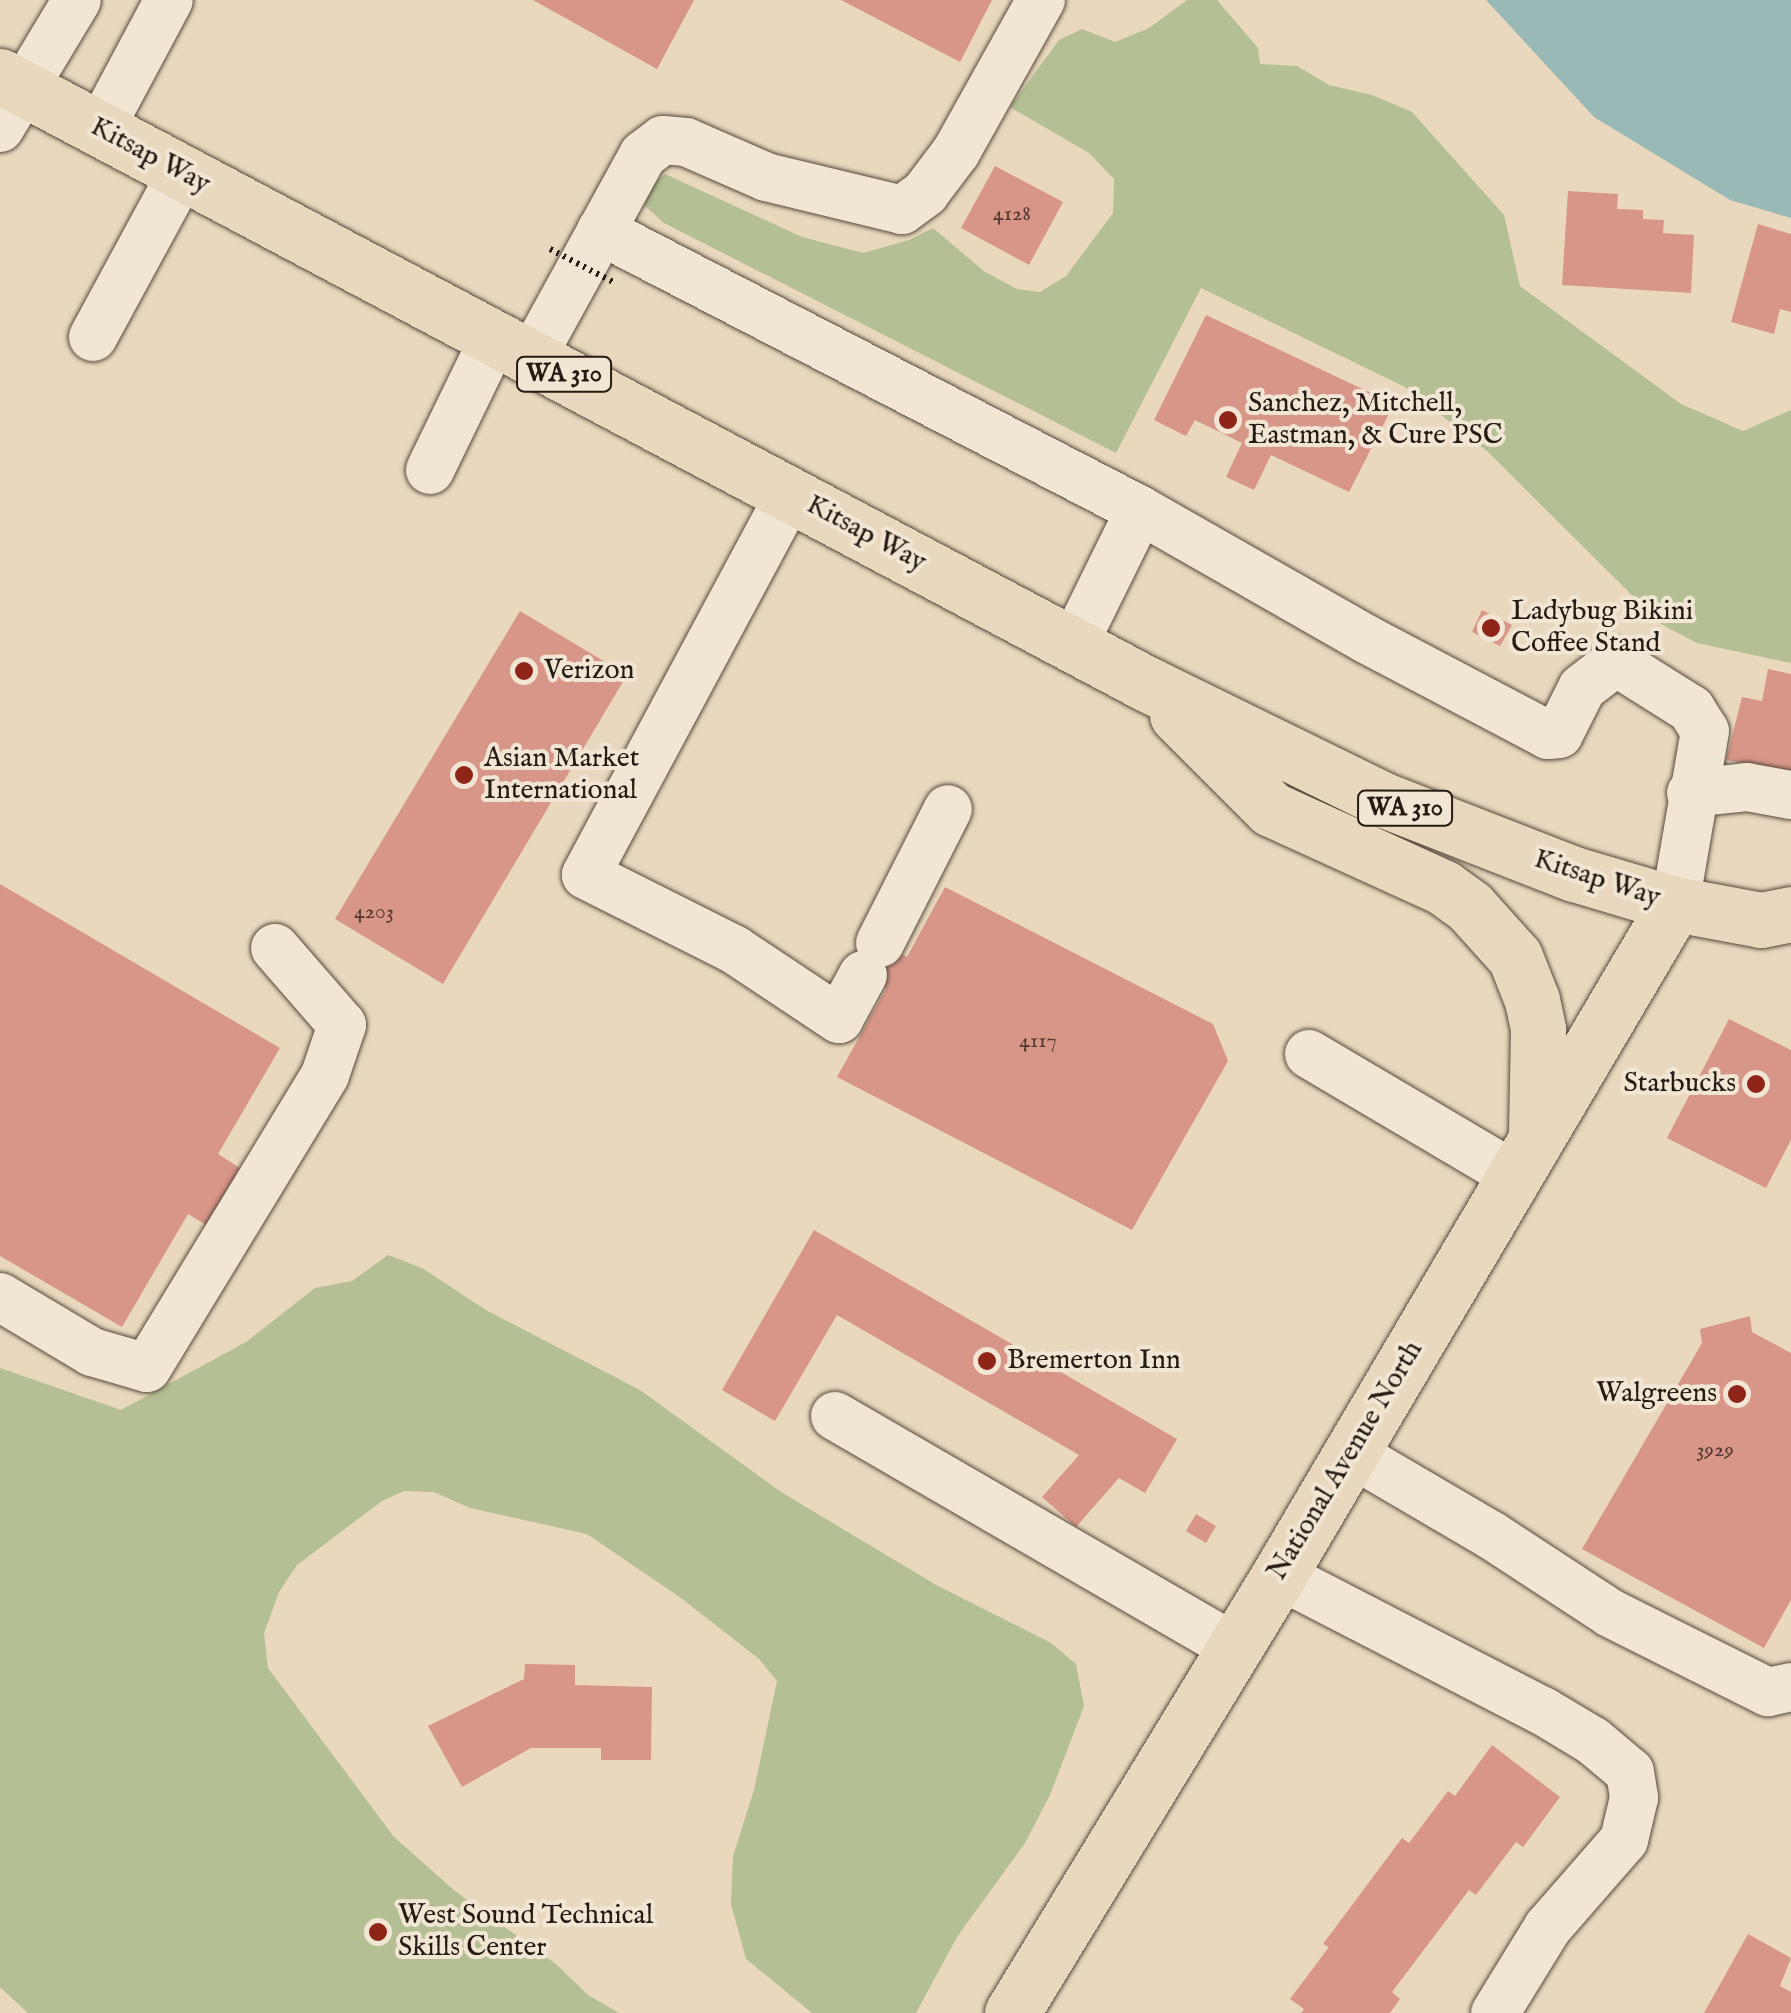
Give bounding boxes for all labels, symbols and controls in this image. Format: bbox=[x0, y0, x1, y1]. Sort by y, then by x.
street label: Kitsap Way bbox=[84, 110, 216, 202]
house number: 4128 bbox=[993, 202, 1031, 228]
road number: WA 310 bbox=[514, 354, 614, 394]
place label: Sanchez, Mitchell, Eastman, & Cure PSC bbox=[1248, 387, 1503, 453]
marker: Sanchez, Mitchell, Eastman, & Cure PSC bbox=[1217, 409, 1239, 431]
street label: Kitsap Way bbox=[800, 488, 932, 580]
place label: Ladybug Bikini Coffee Stand bbox=[1511, 595, 1693, 661]
marker: Ladybug Bikini Coffee Stand bbox=[1480, 617, 1502, 639]
place label: Verizon bbox=[544, 654, 634, 688]
marker: Verizon bbox=[513, 660, 535, 682]
place label: Asian Market International bbox=[484, 742, 639, 808]
marker: Asian Market International bbox=[453, 764, 475, 786]
road number: WA 310 bbox=[1355, 788, 1455, 828]
street label: Kitsap Way bbox=[1529, 843, 1665, 915]
house number: 4203 bbox=[354, 900, 394, 926]
house number: 4117 bbox=[1019, 1029, 1057, 1055]
place label: Starbucks bbox=[1623, 1067, 1736, 1101]
marker: Starbucks bbox=[1745, 1073, 1767, 1095]
street label: National Avenue North bbox=[1261, 1335, 1431, 1587]
place label: Bremerton Inn bbox=[1007, 1344, 1181, 1378]
marker: Bremerton Inn bbox=[976, 1350, 998, 1372]
place label: Walgreens bbox=[1596, 1377, 1717, 1411]
marker: Walgreens bbox=[1726, 1383, 1748, 1405]
house number: 3929 bbox=[1696, 1438, 1734, 1464]
place label: West Sound Technical Skills Center bbox=[398, 1899, 653, 1965]
marker: West Sound Technical Skills Center bbox=[367, 1921, 389, 1943]

